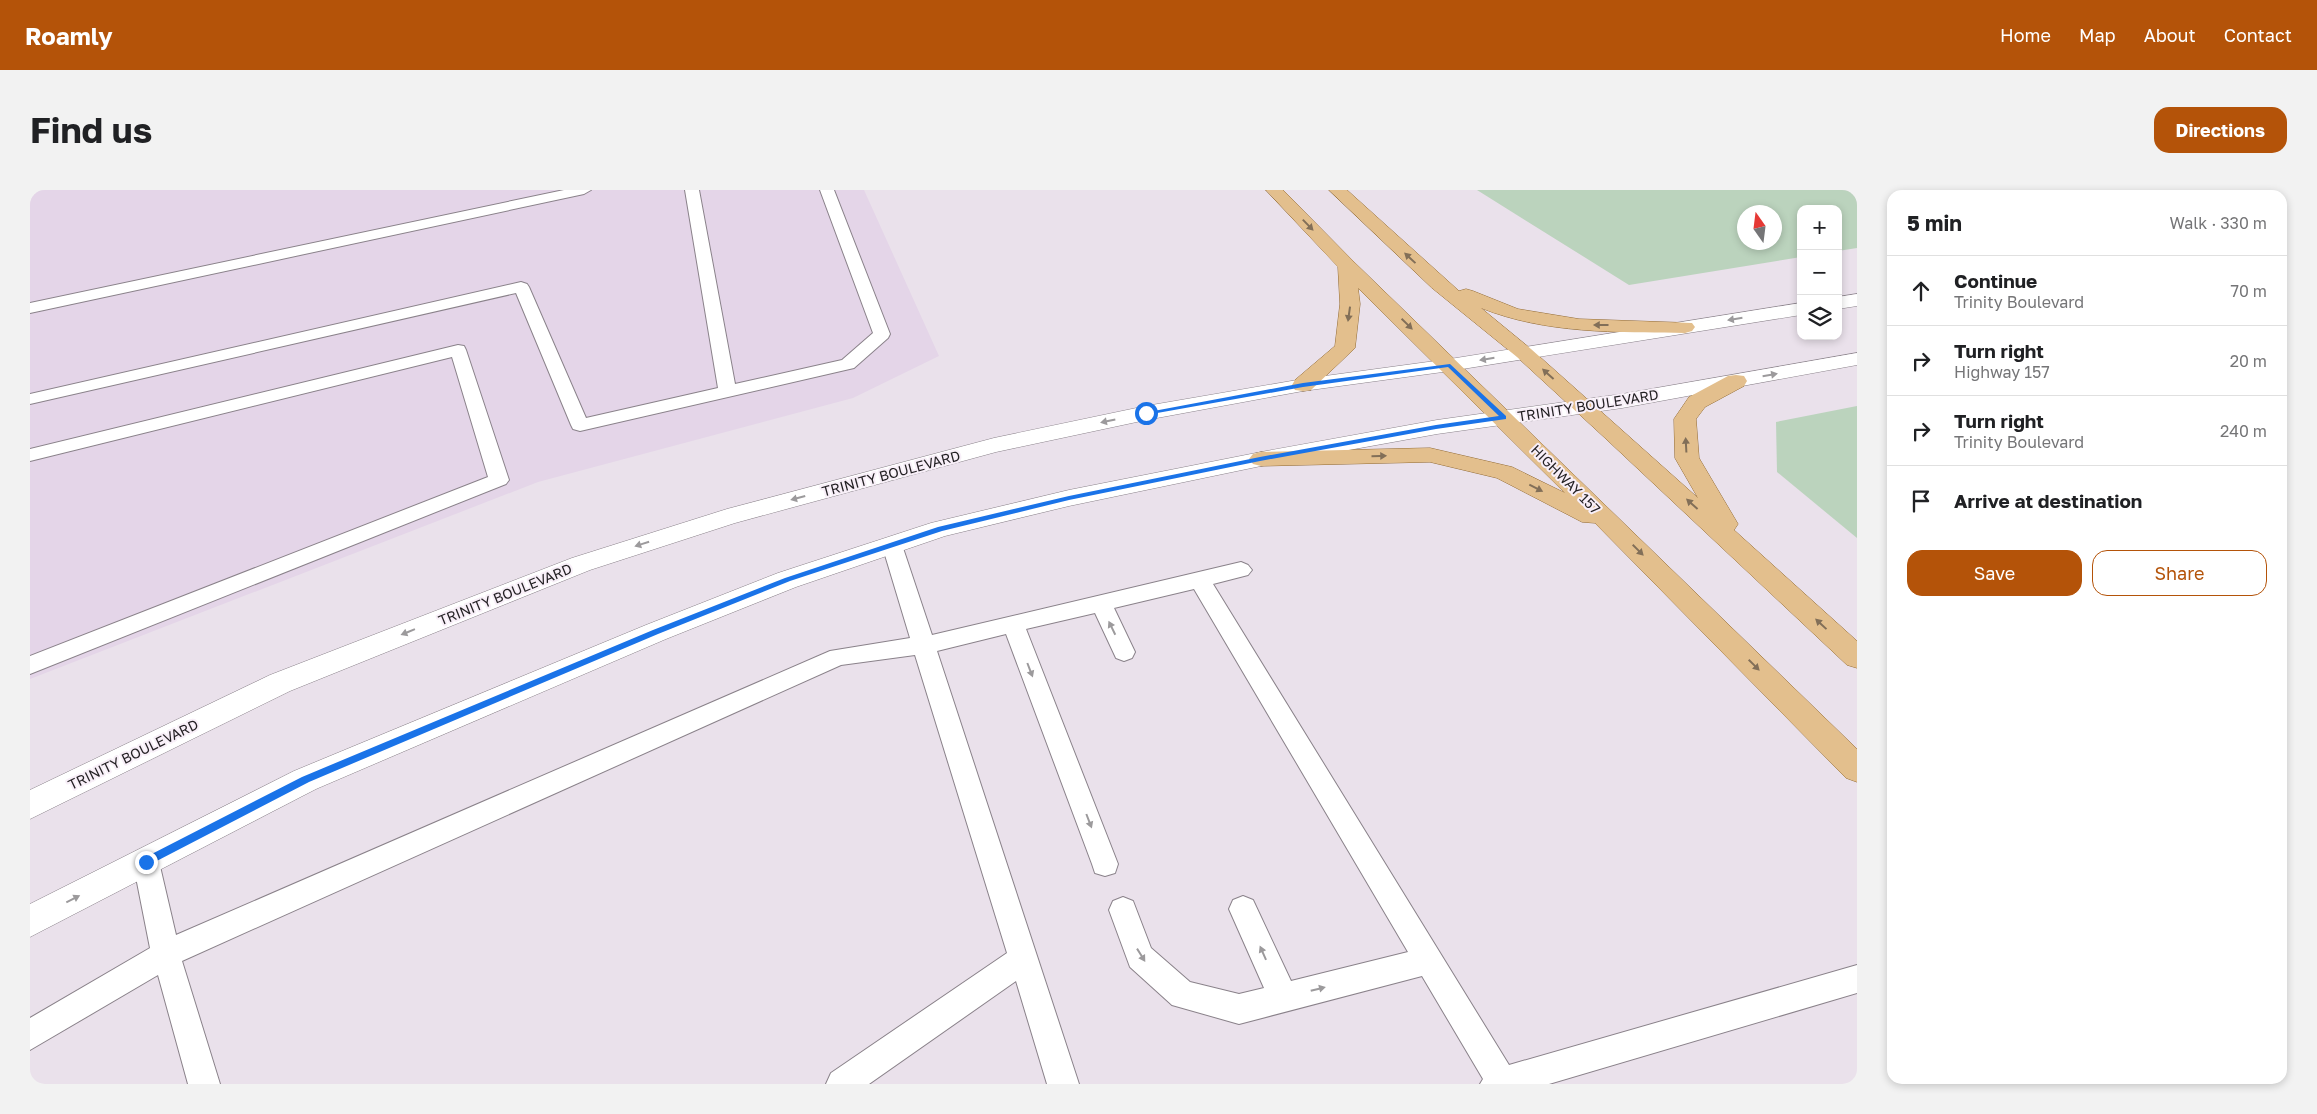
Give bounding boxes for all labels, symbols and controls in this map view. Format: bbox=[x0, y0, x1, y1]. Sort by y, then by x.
text: Roamly bbox=[25, 21, 113, 50]
text: Home bbox=[2000, 24, 2051, 46]
text: Map bbox=[2079, 24, 2116, 46]
text: About bbox=[2144, 24, 2196, 46]
text: Contact bbox=[2224, 24, 2292, 46]
button: Directions bbox=[2154, 107, 2287, 153]
text: Find us bbox=[30, 109, 152, 151]
north arrow bbox=[1737, 205, 1782, 250]
map controls bbox=[1797, 205, 1842, 340]
button: + bbox=[1797, 205, 1842, 250]
text: 5 min bbox=[1907, 210, 1962, 236]
text: Walk · 330 m bbox=[2169, 213, 2267, 233]
one-way arrow bbox=[1302, 219, 1314, 231]
button: − bbox=[1797, 250, 1842, 295]
one-way arrow bbox=[1405, 252, 1417, 264]
text: Continue bbox=[1954, 269, 2037, 292]
icon: ahead bbox=[1907, 277, 1935, 305]
text: 70 m bbox=[2230, 281, 2267, 301]
text: Trinity Boulevard bbox=[1954, 292, 2084, 312]
button: layers bbox=[1797, 295, 1842, 340]
one-way arrow bbox=[1345, 306, 1353, 322]
one-way arrow bbox=[1727, 316, 1743, 324]
one-way arrow bbox=[1401, 318, 1413, 330]
one-way arrow bbox=[1593, 321, 1609, 329]
text: Turn right bbox=[1954, 339, 2044, 362]
icon: right bbox=[1907, 347, 1935, 375]
text: 20 m bbox=[2230, 351, 2267, 371]
one-way arrow bbox=[1478, 356, 1494, 364]
text: Highway 157 bbox=[1954, 362, 2050, 382]
one-way arrow bbox=[1541, 369, 1554, 380]
one-way arrow bbox=[1762, 370, 1778, 378]
street label: TRINITY BOULEVARD bbox=[1516, 385, 1660, 425]
route start bbox=[1135, 402, 1158, 425]
text: Turn right bbox=[1954, 409, 2044, 432]
one-way arrow bbox=[1100, 417, 1116, 425]
icon: right bbox=[1907, 417, 1935, 445]
text: 240 m bbox=[2220, 421, 2267, 441]
text: Trinity Boulevard bbox=[1954, 432, 2084, 452]
one-way arrow bbox=[1682, 437, 1690, 453]
street label: HIGHWAY 157 bbox=[1528, 441, 1604, 517]
street label: TRINITY BOULEVARD bbox=[820, 446, 962, 500]
one-way arrow bbox=[1371, 452, 1387, 460]
one-way arrow bbox=[1529, 484, 1543, 492]
icon: arrive bbox=[1907, 487, 1935, 515]
text: Arrive at destination bbox=[1954, 489, 2142, 512]
one-way arrow bbox=[790, 495, 805, 503]
one-way arrow bbox=[1686, 498, 1698, 510]
one-way arrow bbox=[634, 541, 649, 549]
one-way arrow bbox=[1632, 544, 1644, 556]
button: Save bbox=[1907, 550, 2082, 596]
button: Share bbox=[2092, 550, 2267, 596]
street label: TRINITY BOULEVARD bbox=[436, 559, 574, 629]
one-way arrow bbox=[1816, 618, 1828, 630]
one-way arrow bbox=[1108, 620, 1117, 635]
one-way arrow bbox=[401, 629, 415, 637]
one-way arrow bbox=[1747, 659, 1759, 671]
one-way arrow bbox=[1027, 662, 1035, 677]
street label: TRINITY BOULEVARD bbox=[65, 715, 201, 793]
one-way arrow bbox=[1085, 814, 1093, 829]
route end bbox=[135, 851, 158, 874]
one-way arrow bbox=[66, 895, 81, 903]
one-way arrow bbox=[1258, 946, 1266, 960]
one-way arrow bbox=[1137, 948, 1146, 961]
one-way arrow bbox=[1310, 985, 1325, 993]

